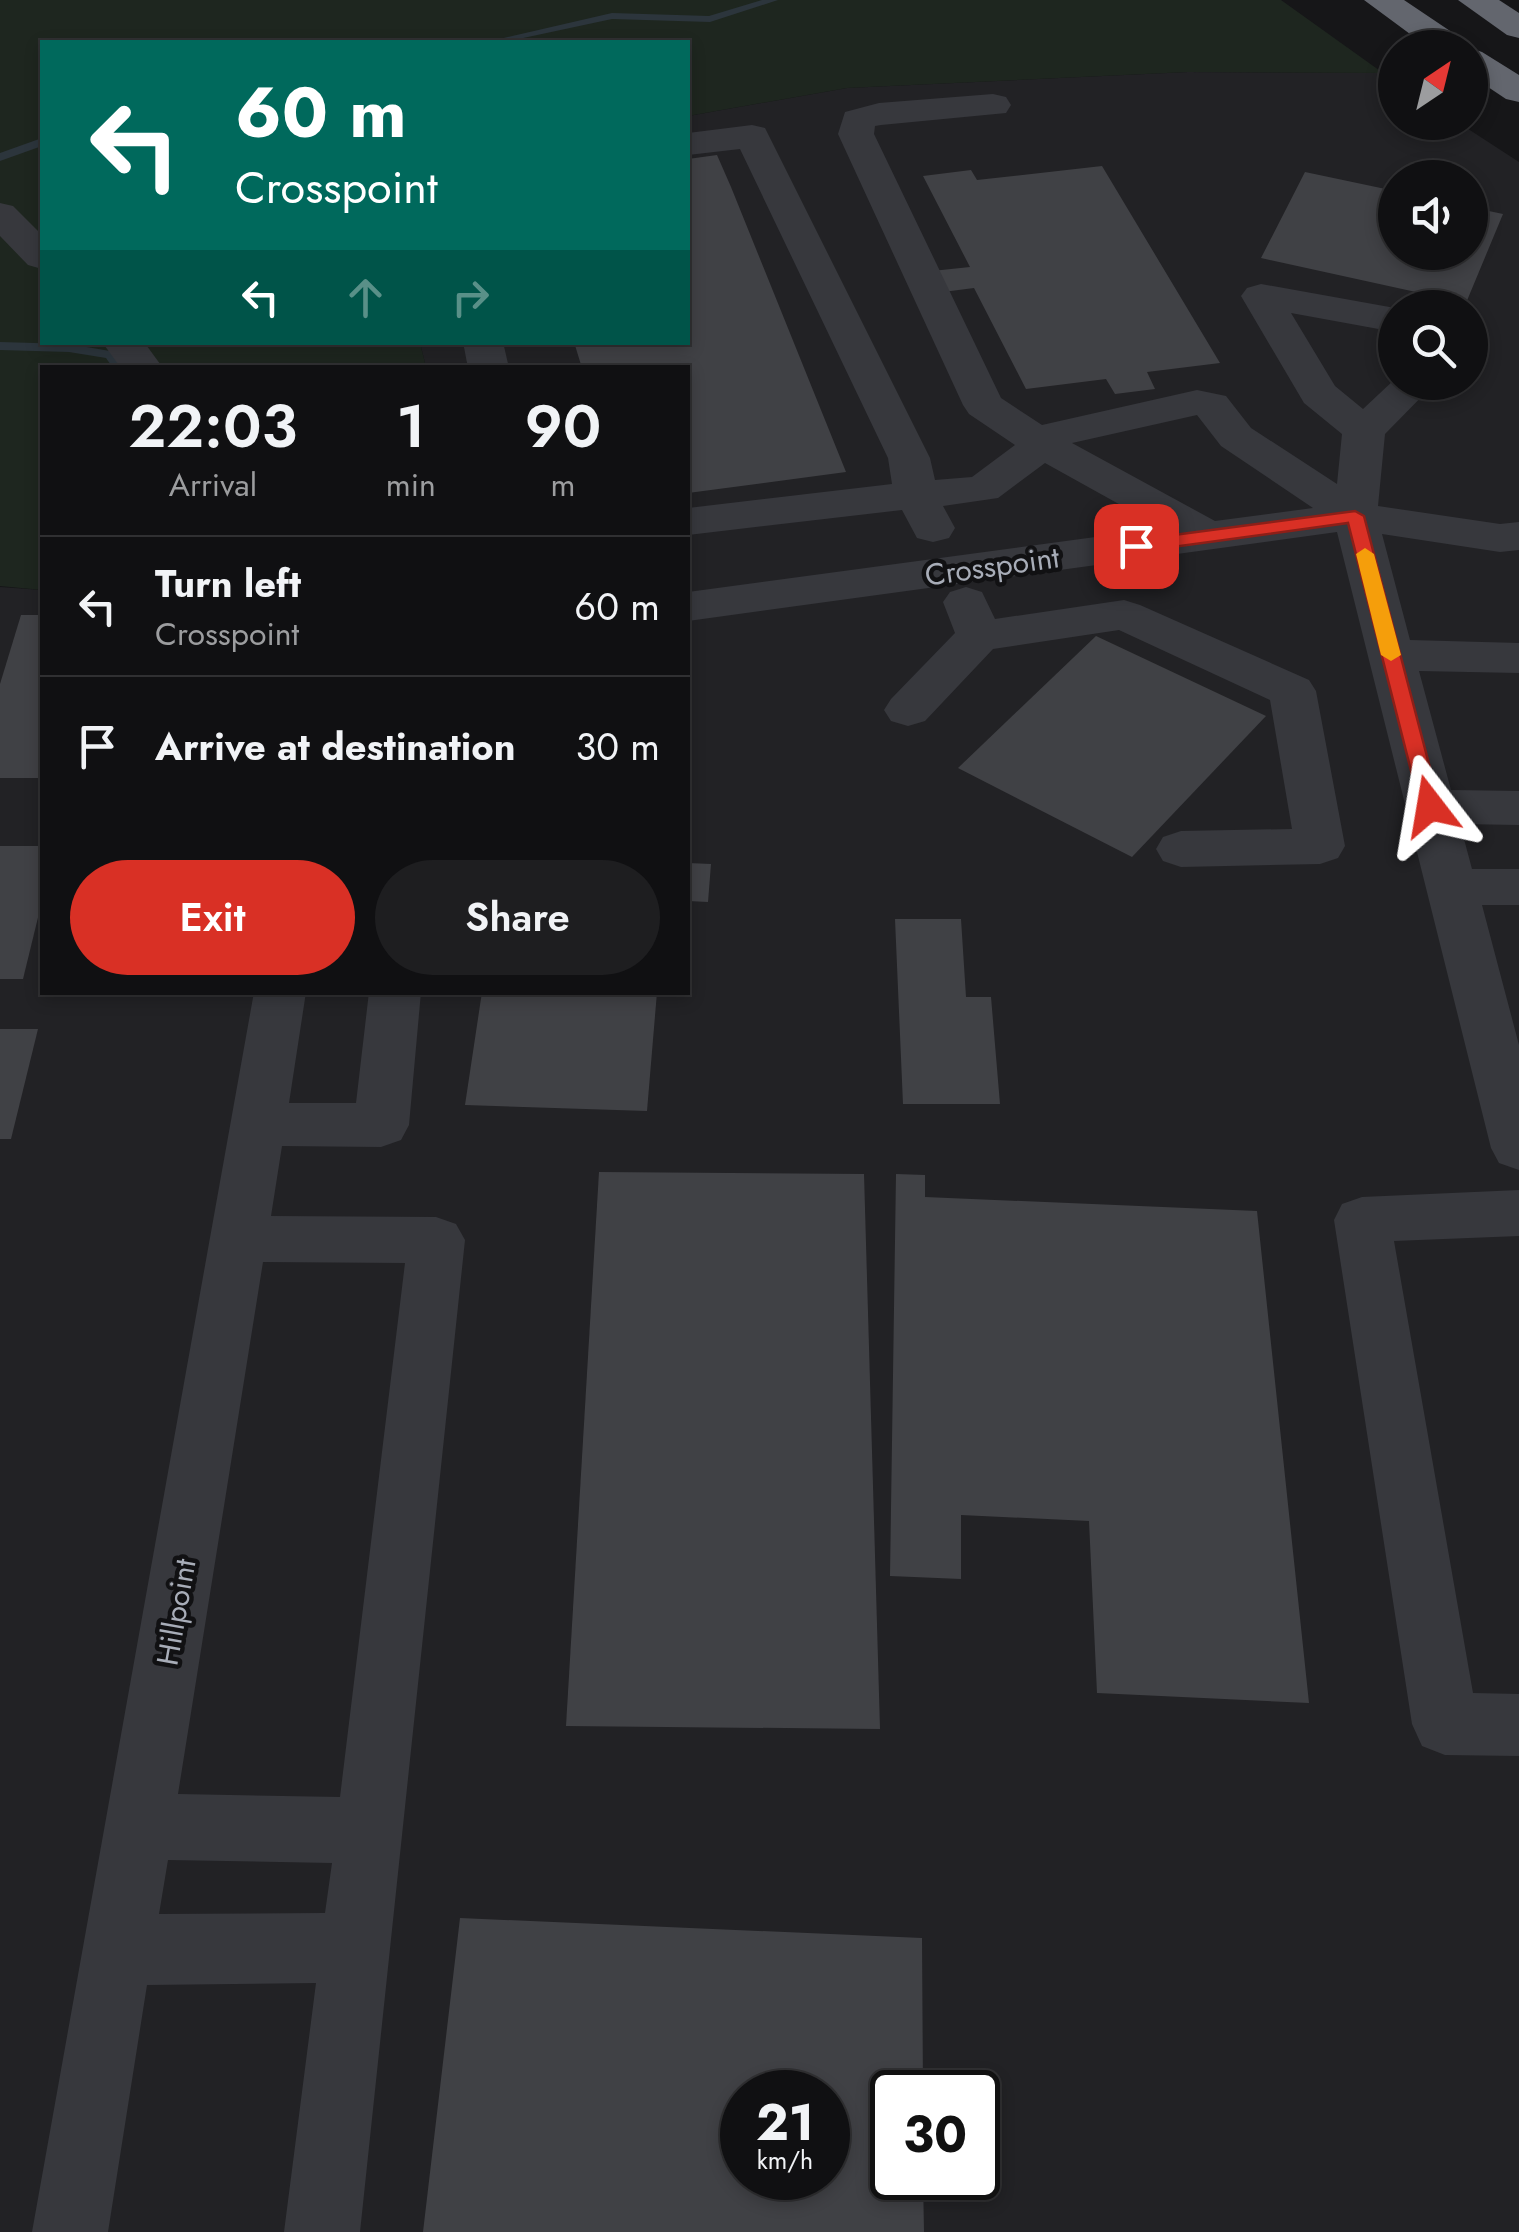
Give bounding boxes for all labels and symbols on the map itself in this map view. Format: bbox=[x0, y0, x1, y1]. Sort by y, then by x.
north arrow bbox=[1378, 30, 1488, 140]
pin bbox=[1094, 504, 1179, 589]
street label: Crosspoint bbox=[922, 535, 1063, 597]
position arrow bbox=[1378, 754, 1482, 858]
street label: Hillpoint bbox=[146, 1555, 207, 1669]
speed limit sign: 30 bbox=[870, 2070, 1000, 2200]

